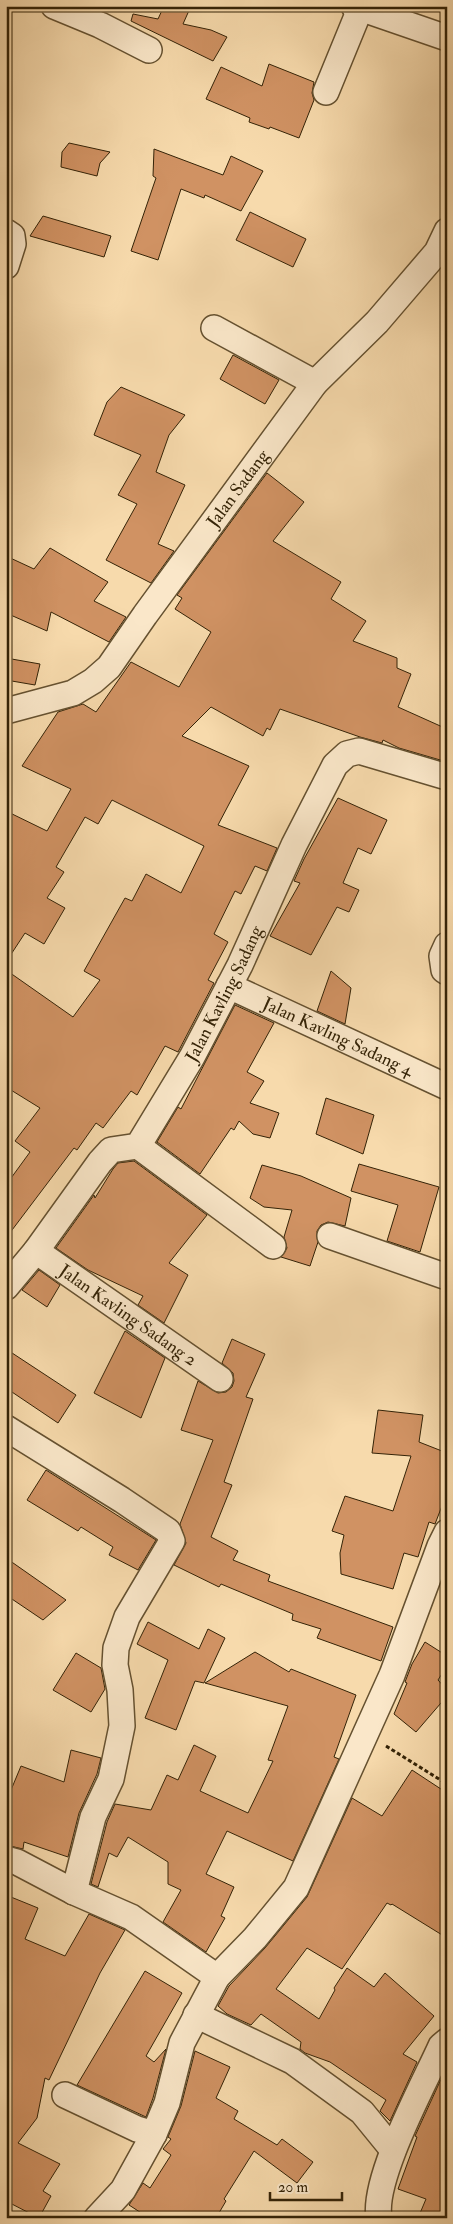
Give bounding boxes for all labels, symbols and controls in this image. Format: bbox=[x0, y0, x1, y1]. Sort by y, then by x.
street label: Jalan Sadang bbox=[201, 444, 275, 533]
street label: Jalan Kavling Sadang bbox=[180, 921, 268, 1067]
street label: Jalan Kavling Sadang 4 bbox=[258, 991, 418, 1082]
street label: Jalan Kavling Sadang 2 bbox=[54, 1258, 201, 1371]
scale bar bbox=[270, 2169, 343, 2201]
text: 20 m bbox=[278, 2178, 308, 2197]

